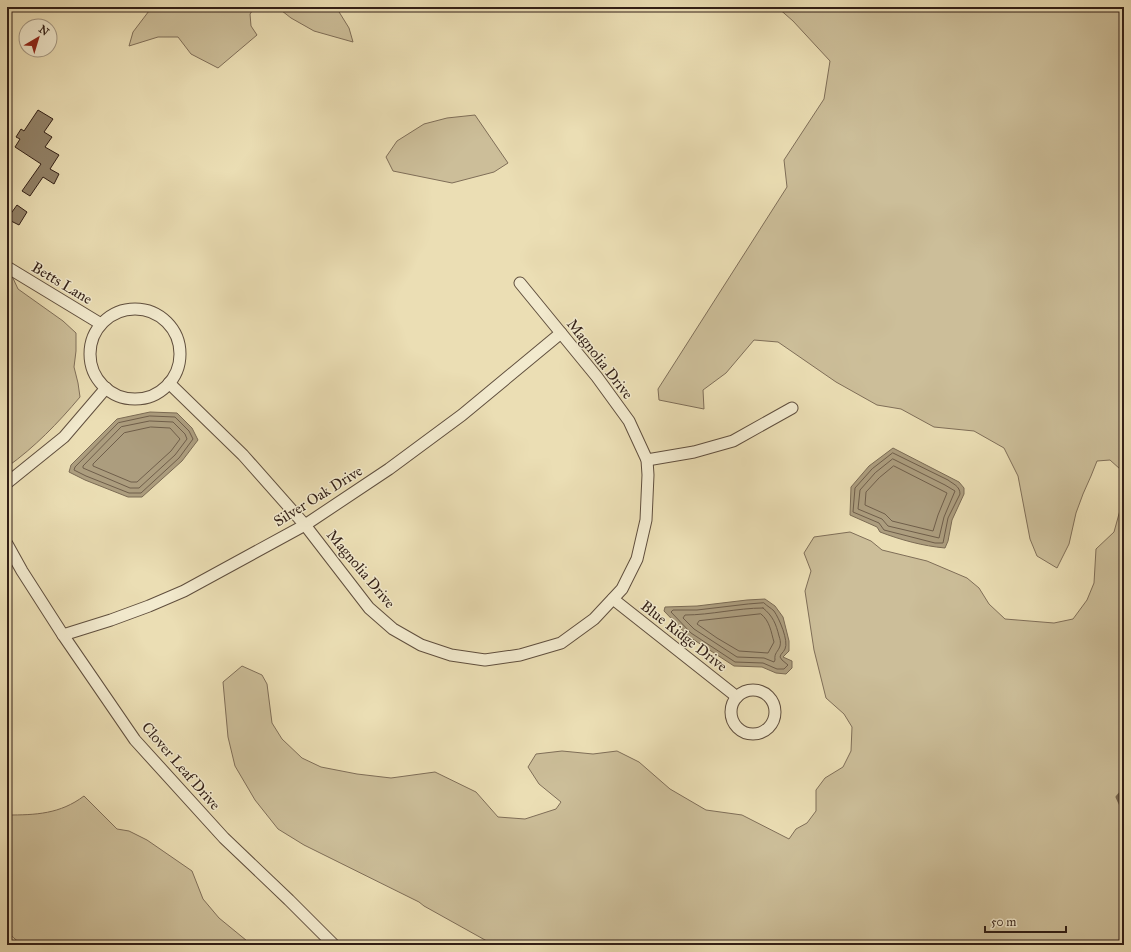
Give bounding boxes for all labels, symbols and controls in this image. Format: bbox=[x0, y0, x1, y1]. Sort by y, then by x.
north arrow bbox=[18, 18, 58, 58]
text: N bbox=[36, 23, 52, 39]
street label: Betts Lane bbox=[29, 258, 95, 308]
street label: Magnolia Drive bbox=[563, 315, 637, 403]
street label: Silver Oak Drive bbox=[270, 461, 366, 531]
street label: Magnolia Drive bbox=[323, 526, 399, 612]
street label: Blue Ridge Drive bbox=[637, 597, 731, 675]
street label: Clover Leaf Drive bbox=[138, 718, 224, 814]
scale bar bbox=[985, 908, 1066, 934]
text: 50 m bbox=[991, 915, 1016, 929]

